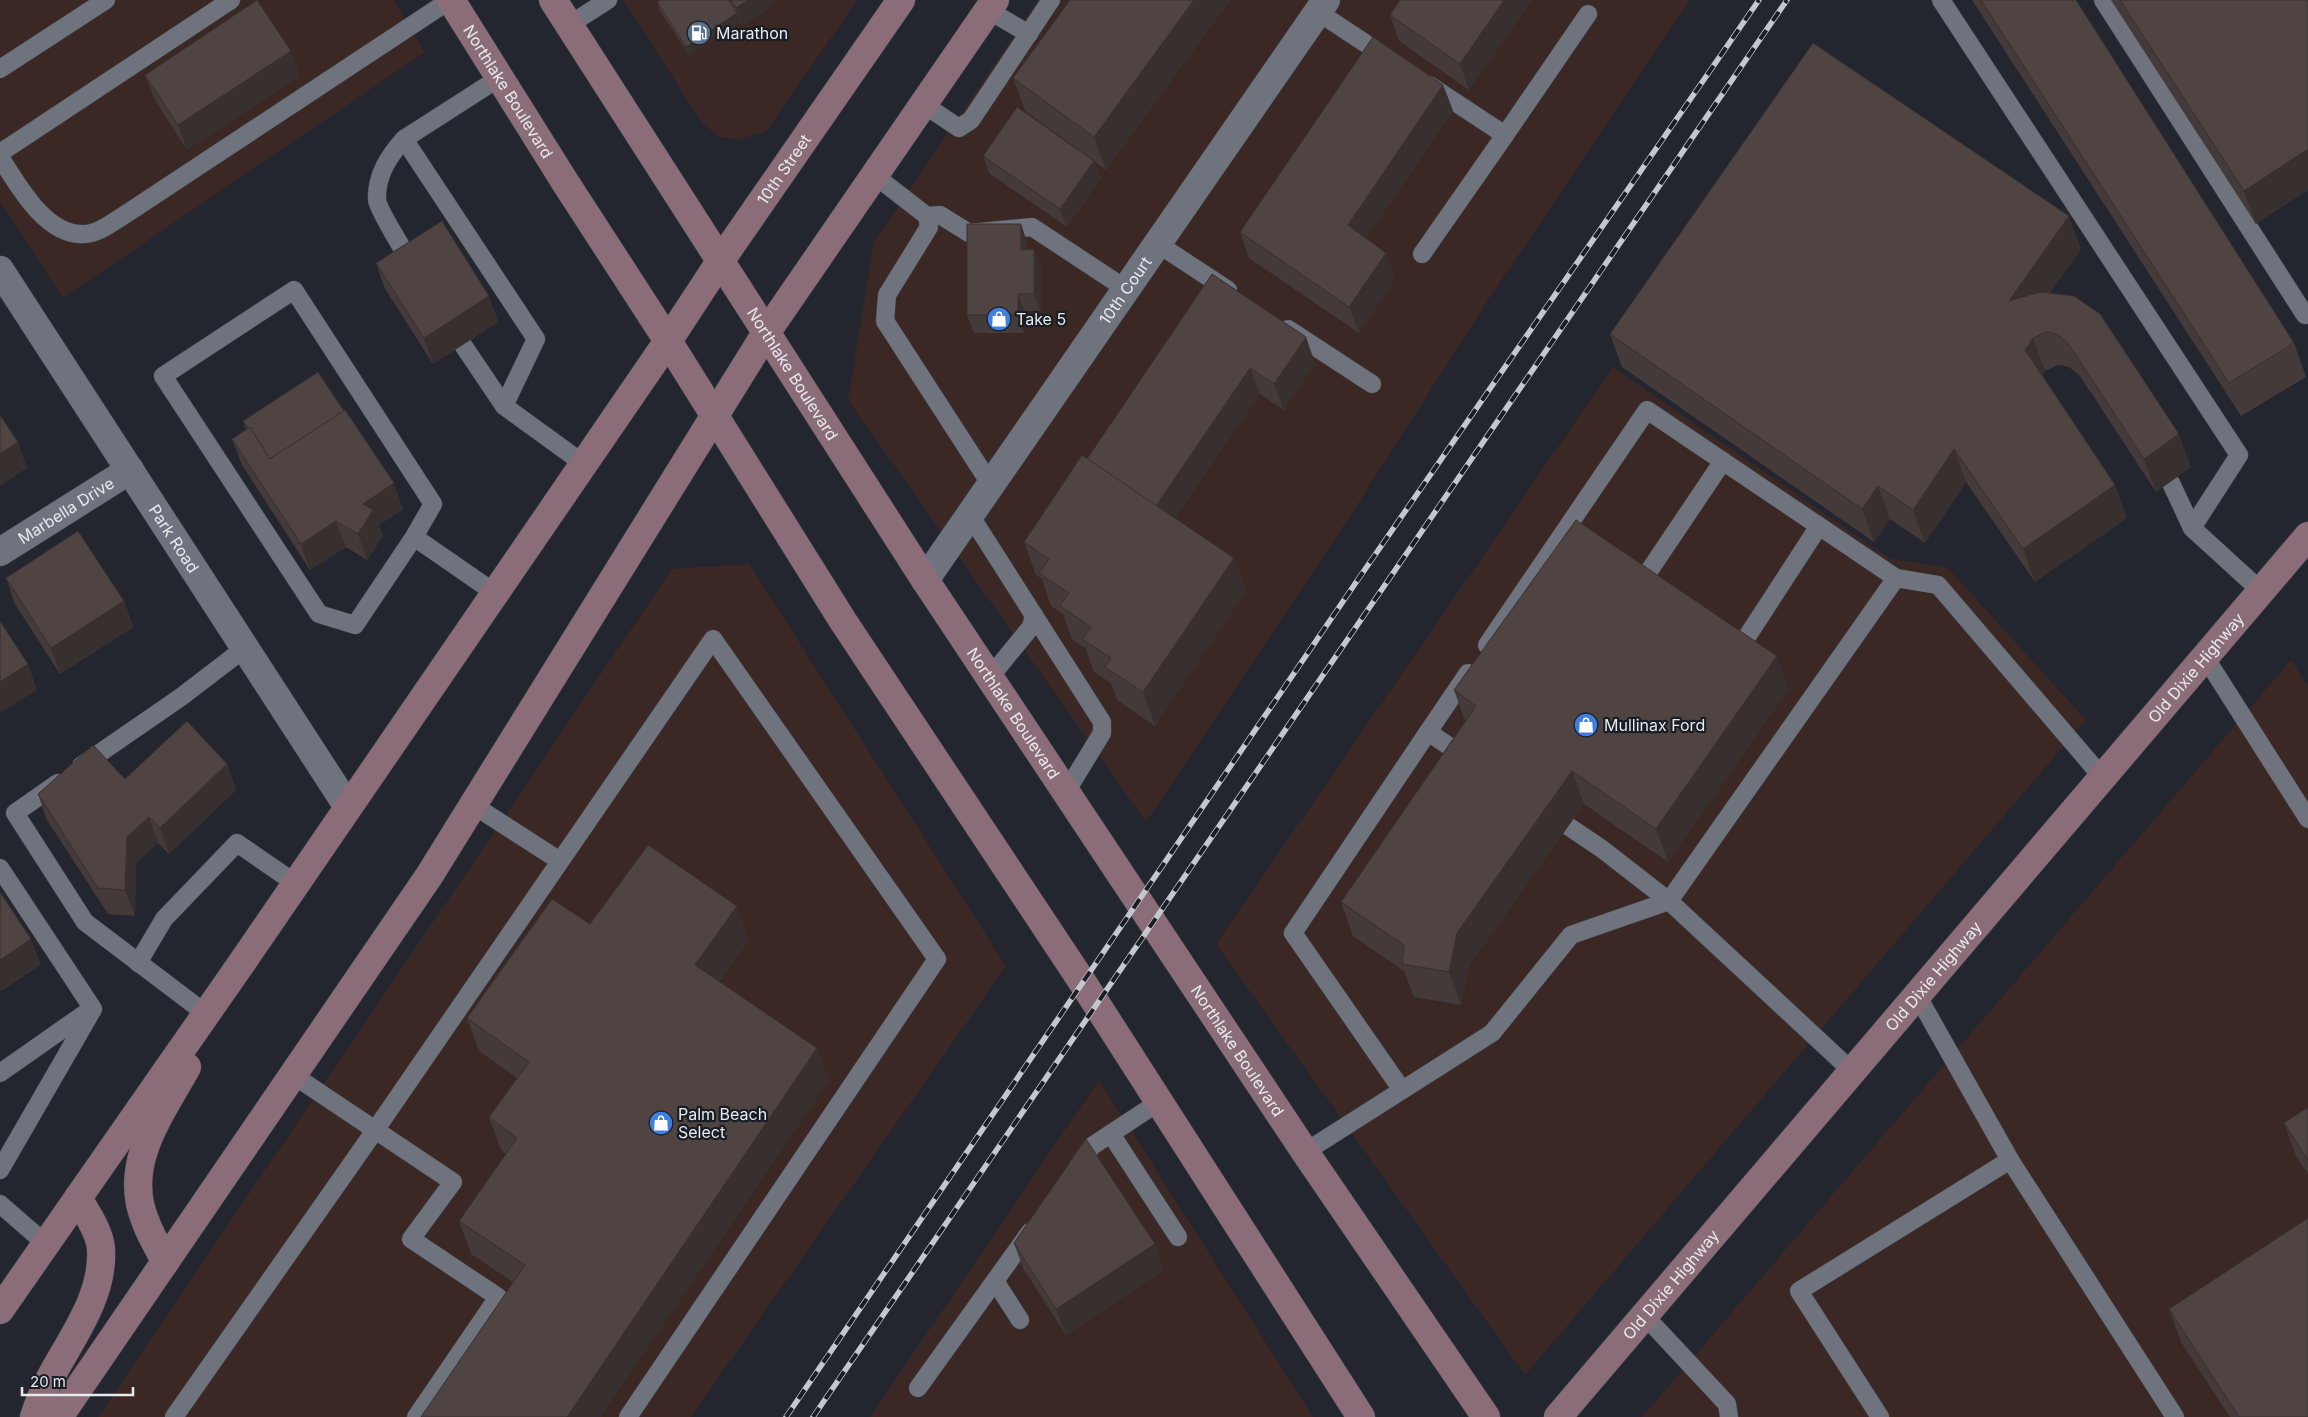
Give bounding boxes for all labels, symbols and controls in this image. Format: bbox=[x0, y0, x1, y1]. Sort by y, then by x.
fuel station icon: Marathon bbox=[686, 20, 712, 46]
street label: Northlake Boulevard bbox=[459, 21, 558, 162]
place label: Marathon bbox=[716, 23, 788, 43]
street label: 10th Street bbox=[752, 130, 815, 208]
street label: 10th Court bbox=[1095, 253, 1156, 328]
street label: Northlake Boulevard bbox=[743, 304, 843, 444]
shop icon: Take 5 bbox=[986, 306, 1012, 332]
place label: Take 5 bbox=[1016, 309, 1066, 329]
street label: Marbella Drive bbox=[14, 473, 118, 548]
street label: Park Road bbox=[145, 501, 203, 576]
street label: Old Dixie Highway bbox=[2143, 609, 2248, 727]
street label: Northlake Boulevard bbox=[963, 644, 1064, 783]
shop icon: Mullinax Ford bbox=[1573, 712, 1599, 738]
place label: Mullinax Ford bbox=[1604, 715, 1705, 735]
street label: Old Dixie Highway bbox=[1881, 917, 1986, 1035]
street label: Northlake Boulevard bbox=[1187, 981, 1288, 1120]
place label: Palm Beach Select bbox=[678, 1104, 767, 1142]
shop icon: Palm Beach Select bbox=[648, 1110, 674, 1136]
street label: Old Dixie Highway bbox=[1618, 1225, 1723, 1344]
scale bar bbox=[22, 1364, 134, 1396]
text: 20 m bbox=[30, 1372, 66, 1391]

